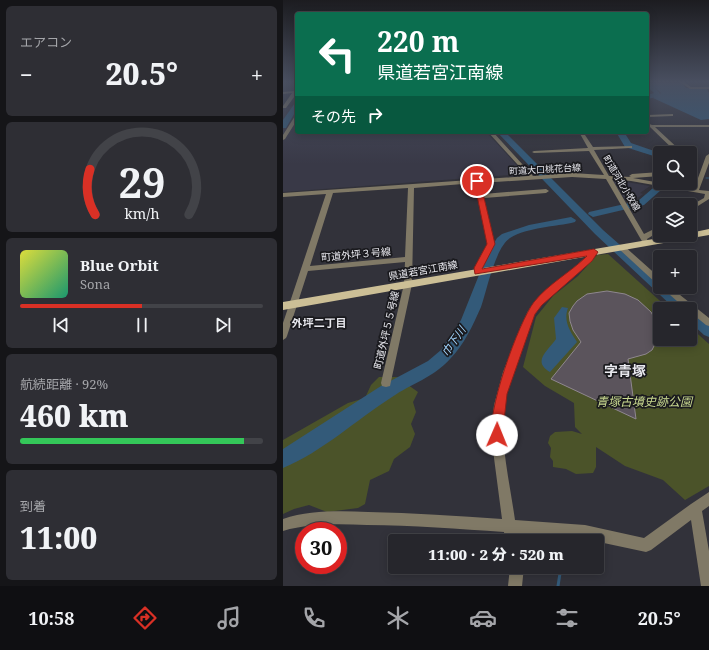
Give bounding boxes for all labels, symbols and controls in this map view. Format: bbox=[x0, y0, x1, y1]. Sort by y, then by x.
text: 220 m bbox=[377, 22, 459, 60]
icon: left bbox=[311, 28, 363, 80]
text: エアコン bbox=[20, 33, 72, 51]
text: 20.5° bbox=[106, 53, 178, 94]
text: − bbox=[20, 59, 33, 89]
text: + bbox=[251, 59, 263, 89]
text: 県道若宮江南線 bbox=[377, 60, 503, 84]
icon: right bbox=[364, 104, 386, 126]
text: その先 bbox=[311, 106, 356, 126]
map controls bbox=[653, 146, 697, 346]
button: search bbox=[653, 146, 697, 190]
street label: 町道河北小牧線 bbox=[600, 153, 644, 214]
text: 29 bbox=[118, 154, 165, 210]
street label: 町道大口桃花台線 bbox=[509, 161, 582, 177]
pin bbox=[460, 164, 494, 198]
icon: arrive bbox=[466, 170, 488, 192]
button: layers bbox=[653, 198, 697, 242]
text: km/h bbox=[124, 204, 159, 223]
street label: 町道外坪３号線 bbox=[321, 244, 391, 264]
button: + bbox=[653, 250, 697, 294]
text: Blue Orbit bbox=[80, 255, 159, 275]
street label: 県道若宮江南線 bbox=[387, 257, 459, 283]
text: Sona bbox=[80, 275, 110, 293]
street label: 町道外坪５５号線 bbox=[370, 289, 402, 371]
button: − bbox=[653, 302, 697, 346]
icon: previous bbox=[50, 314, 72, 336]
icon: pause bbox=[131, 314, 153, 336]
icon: next bbox=[212, 314, 234, 336]
district label: 外坪二丁目 bbox=[292, 315, 347, 330]
water label: 巾下川 bbox=[437, 322, 469, 359]
district label: 字青塚 bbox=[604, 361, 646, 380]
text: 航続距離 · 92% bbox=[20, 375, 108, 393]
park label: 青塚古墳史跡公園 bbox=[596, 393, 694, 410]
text: 460 km bbox=[20, 395, 129, 436]
position arrow bbox=[476, 414, 518, 456]
text: 到着 bbox=[20, 497, 46, 515]
text: 11:00 bbox=[20, 517, 97, 558]
speed limit sign: 30 bbox=[295, 522, 347, 574]
text: 11:00 · 2 分 · 520 m bbox=[428, 544, 564, 564]
icon: directions bbox=[131, 604, 159, 632]
icon: music bbox=[215, 604, 243, 632]
icon: phone bbox=[300, 604, 328, 632]
icon: climate bbox=[384, 604, 412, 632]
icon: car bbox=[469, 604, 497, 632]
icon: filters bbox=[553, 604, 581, 632]
text: 10:58 bbox=[28, 606, 74, 630]
text: 20.5° bbox=[638, 606, 681, 630]

